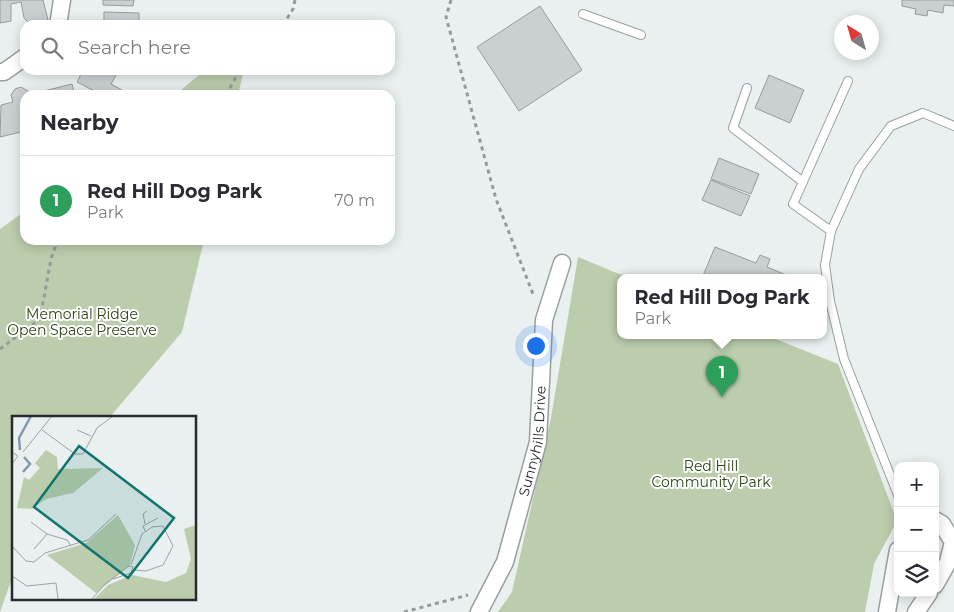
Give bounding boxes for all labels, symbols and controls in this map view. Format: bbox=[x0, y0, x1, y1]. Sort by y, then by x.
north arrow bbox=[834, 15, 879, 60]
search box bbox=[20, 20, 395, 75]
icon: search bbox=[38, 34, 66, 62]
text: Search here bbox=[78, 36, 191, 59]
text: Nearby bbox=[40, 110, 119, 135]
text: Red Hill Dog Park bbox=[87, 180, 262, 203]
text: 1 bbox=[53, 191, 59, 210]
text: 70 m bbox=[334, 191, 375, 210]
text: Park bbox=[87, 203, 124, 222]
popup bbox=[617, 274, 827, 339]
text: Red Hill Dog Park bbox=[634, 286, 810, 309]
park label: Memorial Ridge Open Space Preserve bbox=[7, 305, 157, 339]
text: Park bbox=[634, 309, 671, 328]
your location bbox=[523, 333, 549, 359]
pin: 1 bbox=[706, 356, 738, 397]
street label: Sunnyhills Drive bbox=[514, 385, 550, 498]
inset map bbox=[12, 416, 196, 600]
park label: Red Hill Community Park bbox=[651, 457, 771, 491]
map controls bbox=[894, 462, 939, 597]
button: + bbox=[894, 462, 939, 507]
button: − bbox=[894, 507, 939, 552]
button: layers bbox=[894, 552, 939, 597]

